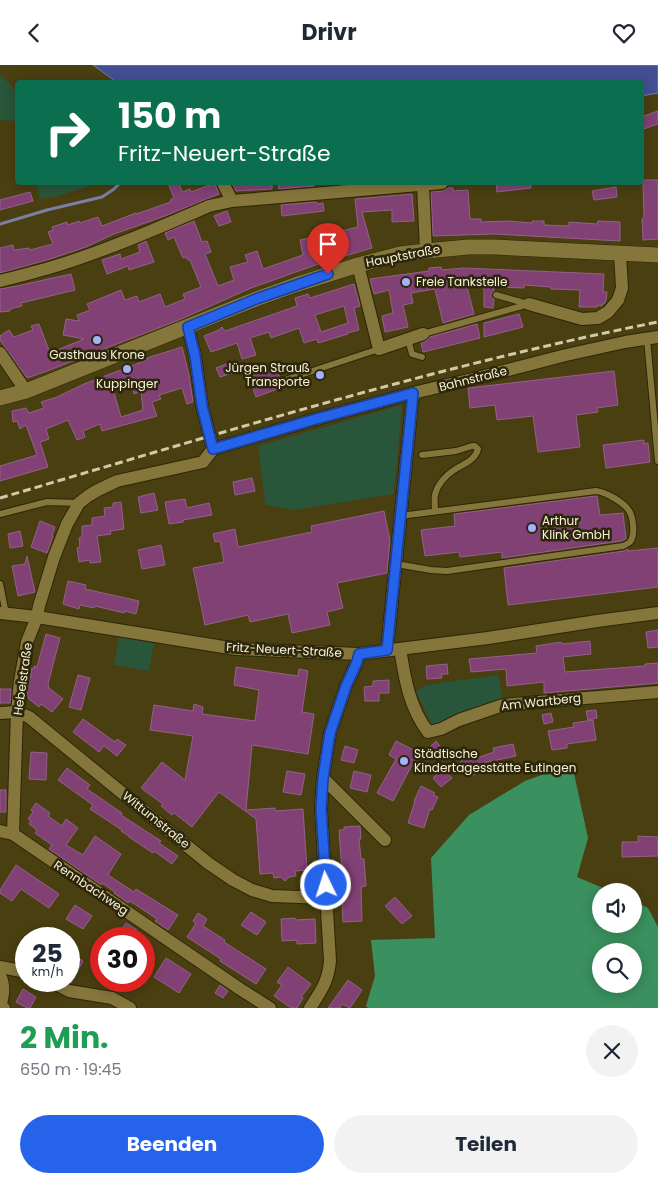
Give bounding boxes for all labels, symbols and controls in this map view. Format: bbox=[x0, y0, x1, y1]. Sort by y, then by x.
text: Drivr bbox=[301, 17, 357, 48]
icon: back bbox=[20, 19, 48, 47]
icon: heart bbox=[610, 19, 638, 47]
text: 150 m bbox=[118, 91, 221, 140]
icon: right bbox=[35, 100, 100, 165]
text: Fritz-Neuert-Straße bbox=[118, 138, 331, 169]
pin bbox=[307, 223, 349, 274]
icon: arrive bbox=[314, 230, 342, 258]
street label: Hauptstraße bbox=[364, 240, 442, 271]
place label: Freie Tankstelle bbox=[416, 273, 507, 290]
marker: Freie Tankstelle bbox=[400, 276, 412, 288]
marker: Gasthaus Krone bbox=[91, 334, 103, 346]
place label: Gasthaus Krone bbox=[49, 346, 145, 363]
place label: Jürgen Strauß Transporte bbox=[225, 359, 310, 390]
street label: Bahnstraße bbox=[437, 362, 509, 395]
marker: Kuppinger bbox=[121, 363, 133, 375]
marker: Jürgen Strauß Transporte bbox=[314, 369, 326, 381]
place label: Kuppinger bbox=[96, 375, 158, 392]
place label: Arthur Klink GmbH bbox=[542, 512, 610, 543]
marker: Arthur Klink GmbH bbox=[526, 522, 538, 534]
street label: Fritz-Neuert-Straße bbox=[226, 638, 342, 661]
street label: Hebelstraße bbox=[9, 642, 36, 716]
street label: Am Wartberg bbox=[500, 689, 582, 714]
place label: Städtische Kindertagesstätte Eutingen bbox=[414, 745, 576, 776]
marker: Städtische Kindertagesstätte Eutingen bbox=[398, 755, 410, 767]
street label: Wittumstraße bbox=[119, 787, 194, 852]
street label: Rennbachweg bbox=[51, 856, 132, 919]
position arrow bbox=[299, 858, 351, 910]
map controls bbox=[592, 883, 642, 993]
button: sound bbox=[592, 883, 642, 933]
speed limit sign: 30 bbox=[90, 927, 155, 992]
text: 25 bbox=[32, 936, 63, 971]
button: search bbox=[592, 943, 642, 993]
text: km/h bbox=[32, 963, 63, 980]
text: 2 Min. bbox=[20, 1016, 109, 1059]
button: close bbox=[586, 1025, 638, 1077]
text: 650 m · 19:45 bbox=[20, 1058, 122, 1081]
button: Beenden bbox=[20, 1115, 324, 1173]
button: Teilen bbox=[334, 1115, 638, 1173]

